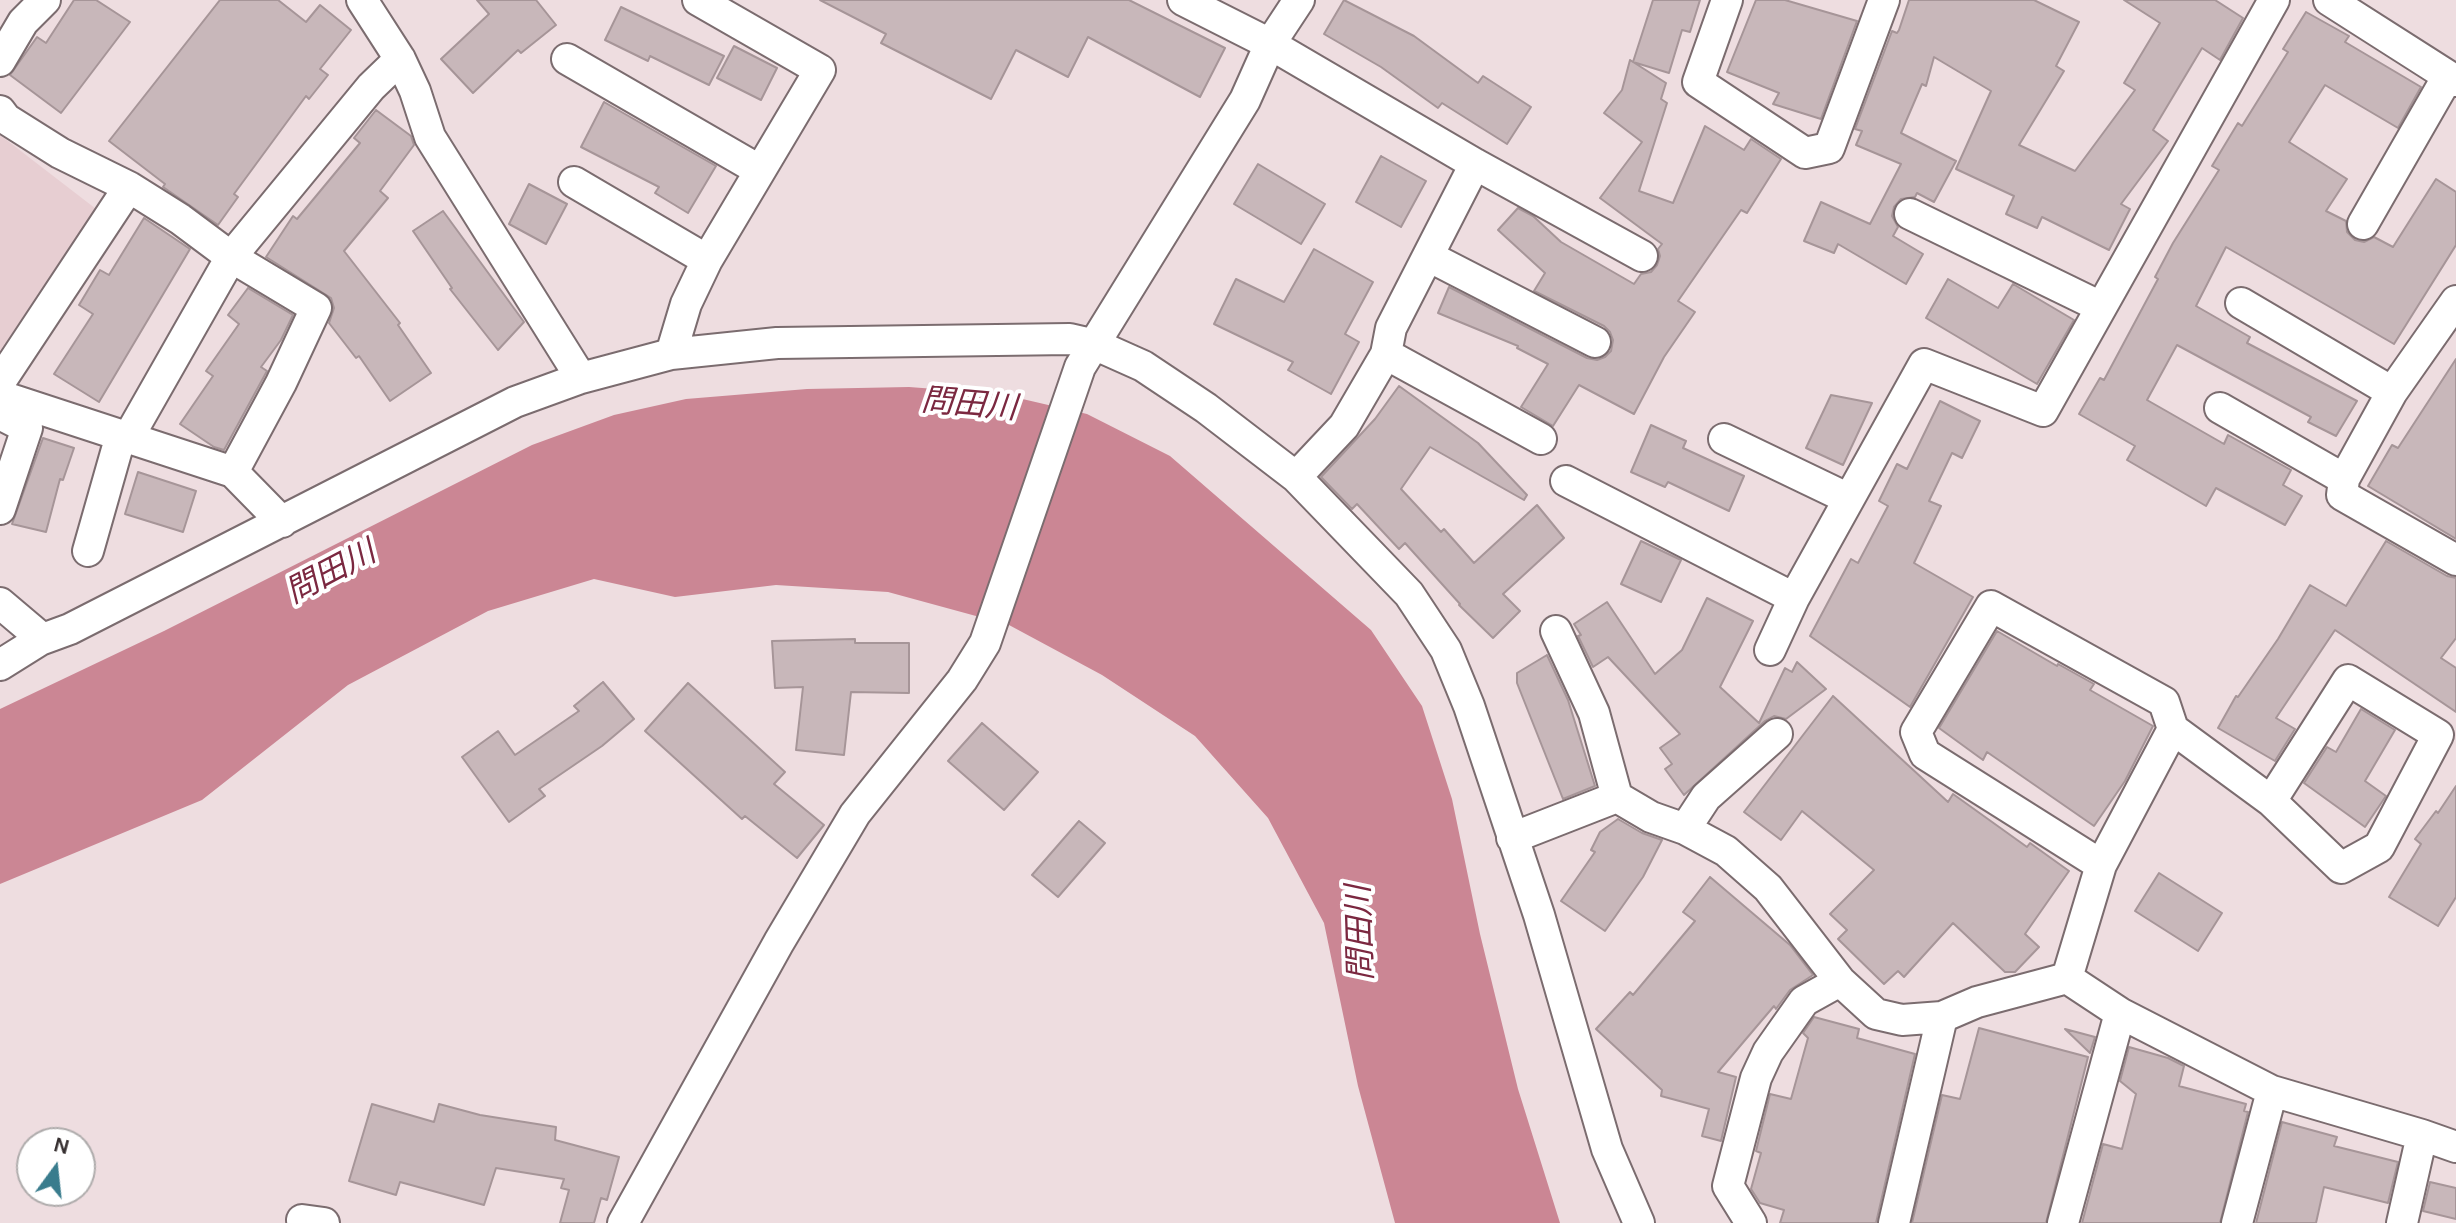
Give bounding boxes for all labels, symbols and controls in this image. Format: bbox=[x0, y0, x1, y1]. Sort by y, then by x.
water label: 問田川 bbox=[920, 382, 1018, 428]
water label: 問田川 bbox=[280, 534, 382, 612]
water label: 問田川 bbox=[1340, 884, 1382, 982]
north arrow bbox=[16, 1127, 96, 1207]
text: N bbox=[51, 1131, 73, 1160]

